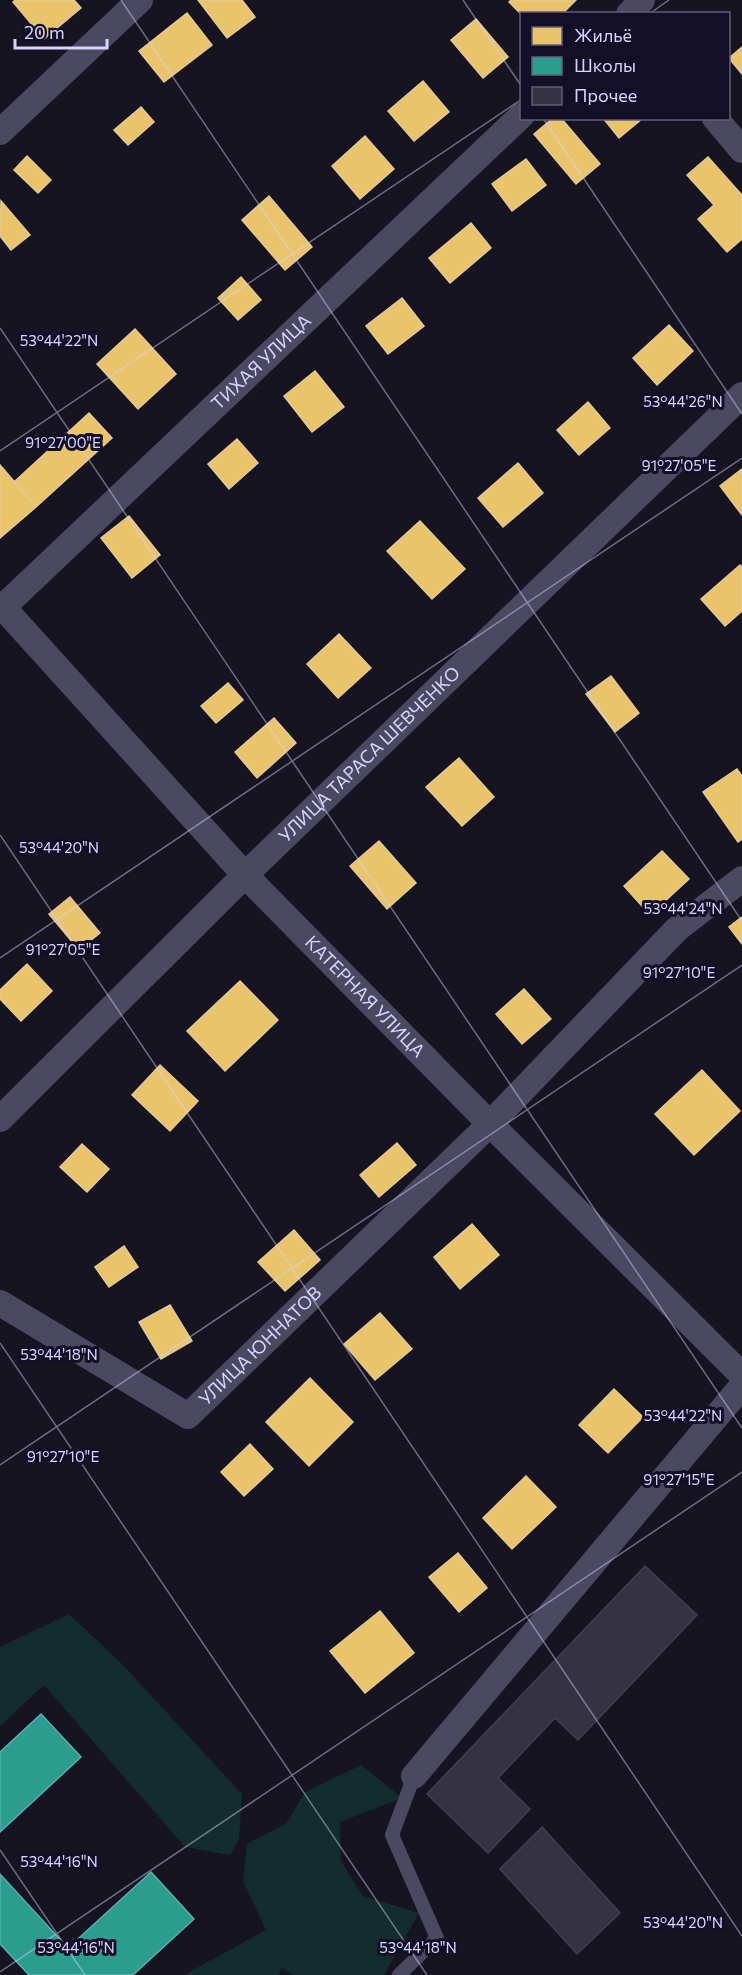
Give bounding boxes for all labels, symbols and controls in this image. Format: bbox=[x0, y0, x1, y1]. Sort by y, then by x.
scale bar bbox=[15, 12, 106, 50]
legend bbox=[520, 12, 730, 120]
text: 20 m bbox=[24, 21, 65, 43]
text: Жильё bbox=[574, 24, 632, 46]
text: Школы bbox=[574, 54, 636, 76]
text: Прочее bbox=[574, 84, 637, 106]
street label: ТИХАЯ УЛИЦА bbox=[206, 309, 315, 414]
text: 53°44'22"N bbox=[20, 331, 98, 349]
text: 53°44'26"N bbox=[643, 392, 723, 410]
text: 91°27'00"E bbox=[25, 433, 101, 451]
text: 91°27'05"E bbox=[642, 456, 716, 474]
street label: УЛИЦА ТАРАСА ШЕВЧЕНКО bbox=[274, 661, 464, 847]
text: 53°44'20"N bbox=[19, 838, 99, 856]
text: 53°44'24"N bbox=[643, 899, 723, 917]
street label: КАТЕРНАЯ УЛИЦА bbox=[301, 931, 430, 1061]
text: 91°27'05"E bbox=[26, 940, 100, 958]
text: 91°27'10"E bbox=[643, 963, 715, 981]
street label: УЛИЦА ЮННАТОВ bbox=[194, 1281, 326, 1410]
text: 53°44'18"N bbox=[20, 1345, 98, 1363]
text: 53°44'22"N bbox=[644, 1406, 722, 1424]
text: 91°27'10"E bbox=[27, 1447, 99, 1465]
text: 91°27'15"E bbox=[643, 1470, 715, 1488]
text: 53°44'16"N bbox=[20, 1852, 98, 1870]
text: 53°44'20"N bbox=[643, 1913, 723, 1931]
text: 53°44'16"N bbox=[37, 1938, 115, 1956]
text: 53°44'18"N bbox=[379, 1938, 457, 1956]

